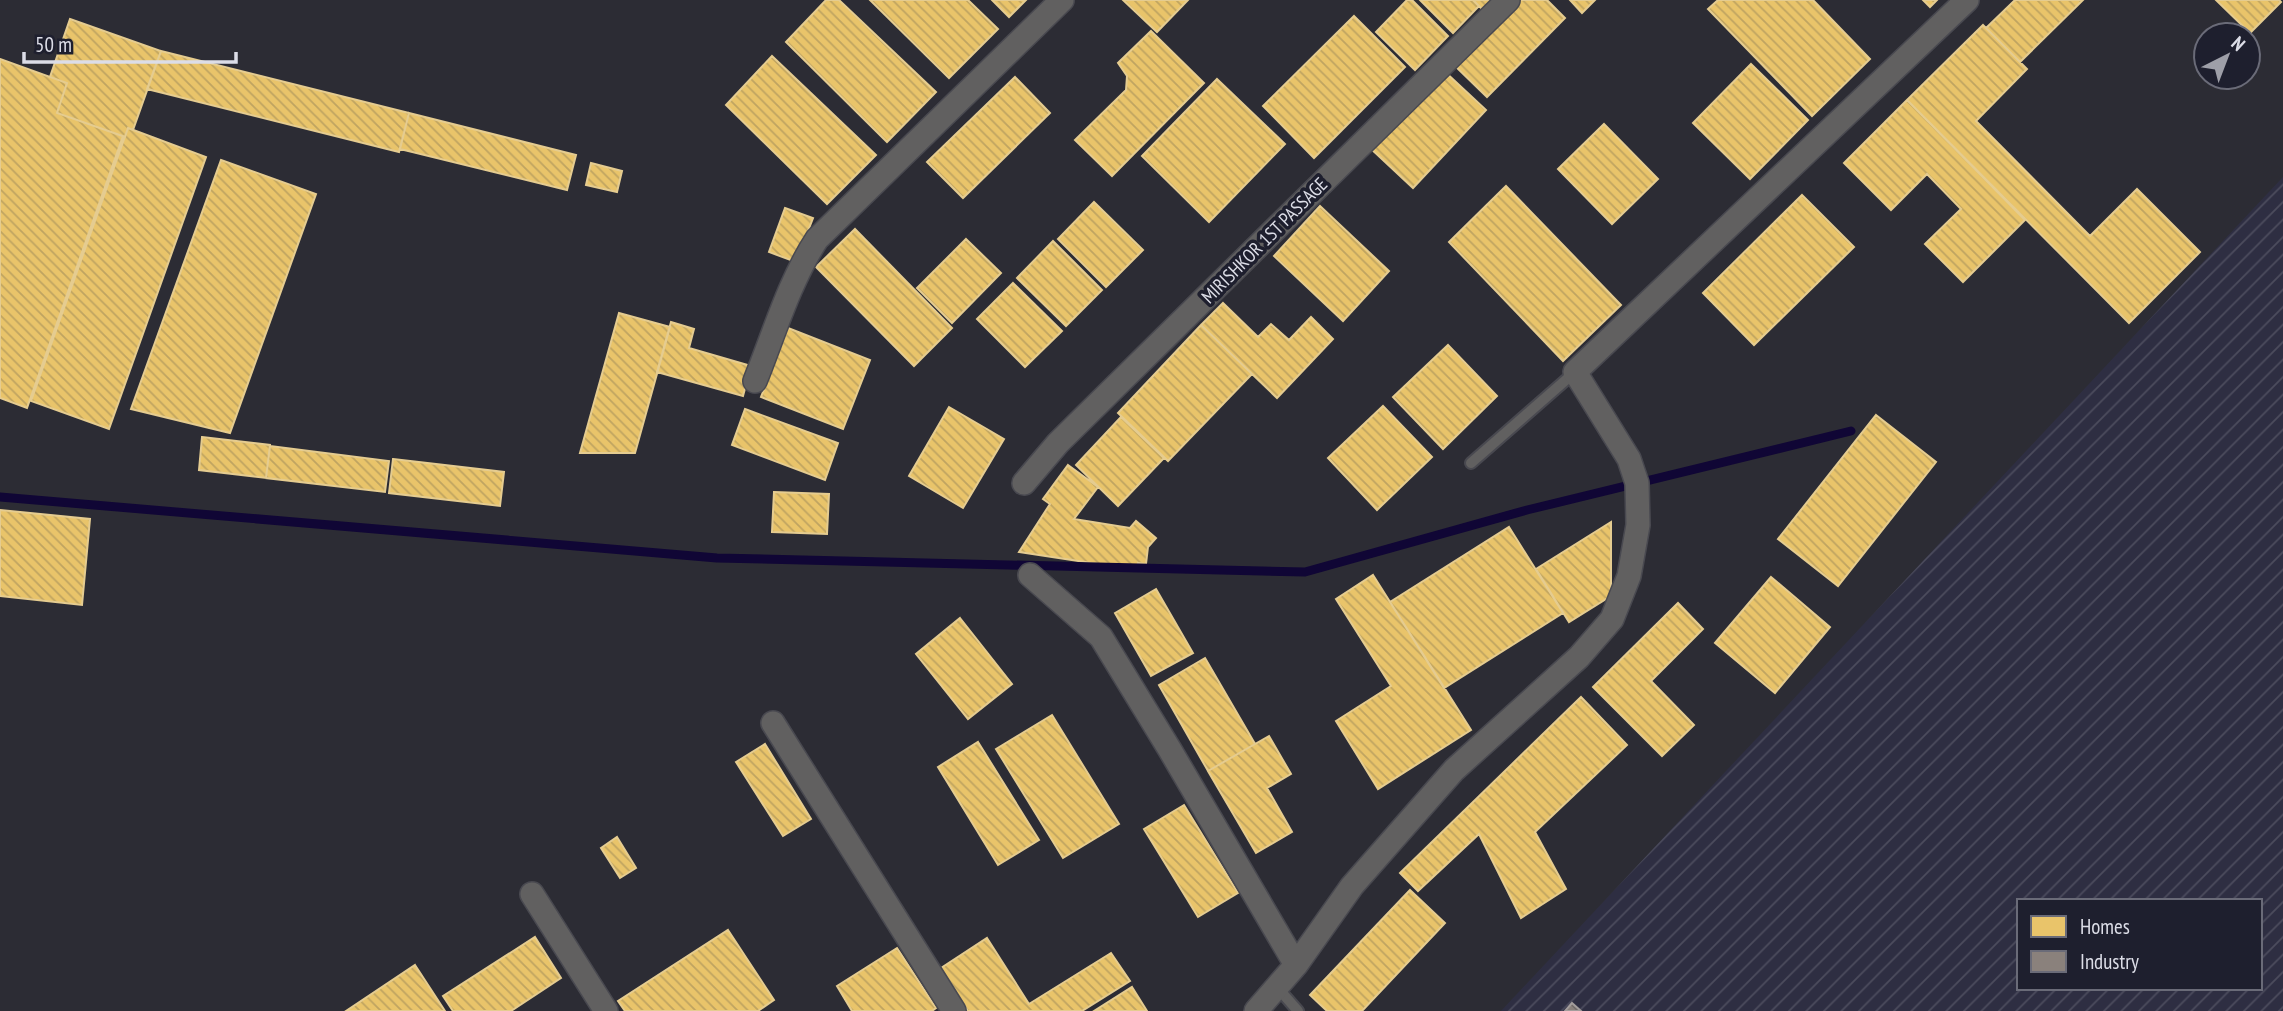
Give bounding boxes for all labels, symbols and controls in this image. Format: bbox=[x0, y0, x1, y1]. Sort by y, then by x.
scale bar bbox=[24, 21, 236, 65]
north arrow bbox=[2192, 21, 2262, 91]
text: 50 m bbox=[35, 31, 72, 58]
text: N bbox=[2227, 31, 2250, 56]
street label: MIRISHKOR 1ST PASSAGE bbox=[1196, 172, 1332, 308]
legend bbox=[2017, 899, 2262, 990]
text: Homes bbox=[2080, 913, 2130, 940]
text: Industry bbox=[2080, 948, 2139, 975]

